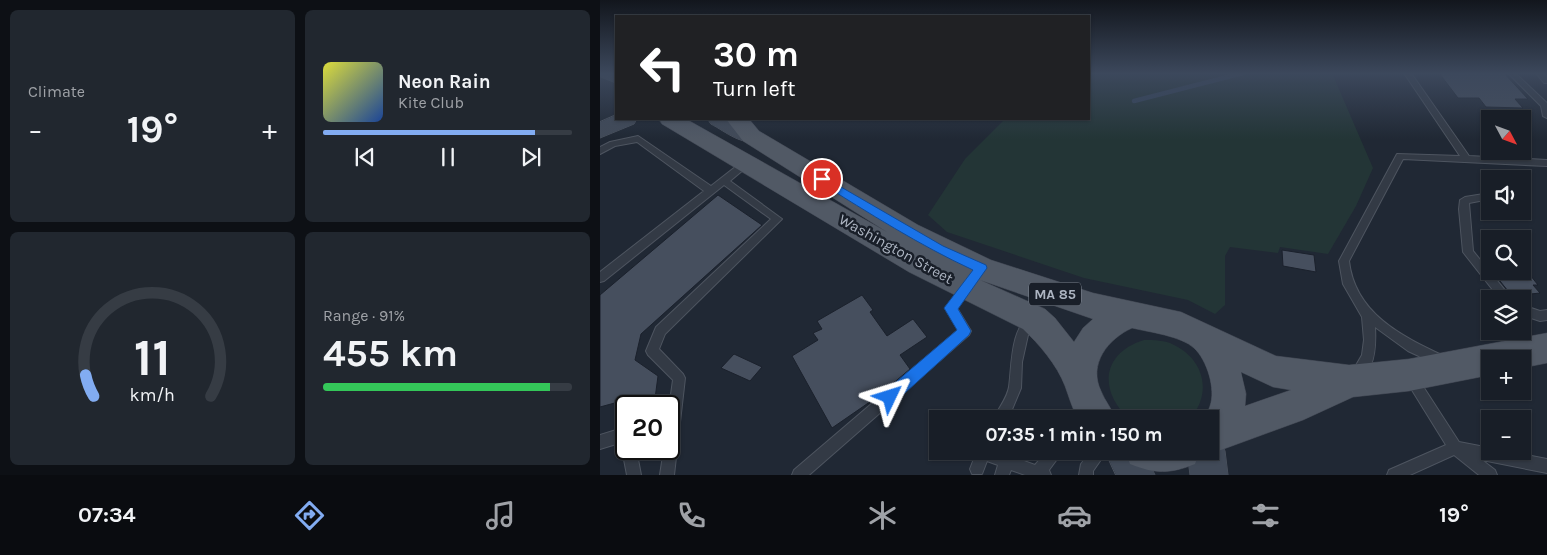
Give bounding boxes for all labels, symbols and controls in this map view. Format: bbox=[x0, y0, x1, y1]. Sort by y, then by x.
text: 30 m bbox=[713, 34, 799, 75]
icon: left bbox=[630, 35, 695, 100]
text: Neon Rain bbox=[398, 71, 491, 93]
text: Turn left bbox=[713, 76, 796, 102]
text: Climate bbox=[28, 82, 85, 101]
text: Kite Club bbox=[398, 93, 464, 112]
text: 19° bbox=[127, 107, 178, 152]
north arrow bbox=[1481, 110, 1531, 160]
map controls bbox=[1481, 110, 1531, 460]
text: − bbox=[28, 113, 43, 146]
text: + bbox=[262, 113, 277, 146]
icon: previous bbox=[351, 143, 379, 171]
icon: pause bbox=[434, 143, 462, 171]
icon: next bbox=[517, 143, 545, 171]
pin bbox=[801, 158, 843, 200]
icon: arrive bbox=[808, 165, 836, 193]
button: sound bbox=[1481, 170, 1531, 220]
street label: Washington Street bbox=[836, 210, 957, 288]
button: search bbox=[1481, 230, 1531, 280]
road number: MA 85 bbox=[1029, 282, 1081, 306]
button: layers bbox=[1481, 290, 1531, 340]
text: Range · 91% bbox=[323, 306, 405, 325]
text: 11 bbox=[134, 327, 171, 388]
text: 455 km bbox=[323, 331, 458, 376]
button: + bbox=[1481, 350, 1531, 400]
position arrow bbox=[863, 370, 915, 422]
text: km/h bbox=[130, 385, 175, 406]
speed limit sign: 20 bbox=[615, 395, 680, 460]
button: − bbox=[1481, 410, 1531, 460]
text: 07:35 · 1 min · 150 m bbox=[985, 424, 1163, 446]
icon: directions bbox=[292, 498, 327, 533]
icon: music bbox=[483, 498, 518, 533]
icon: phone bbox=[674, 498, 709, 533]
icon: climate bbox=[865, 498, 900, 533]
icon: car bbox=[1057, 498, 1092, 533]
icon: filters bbox=[1248, 498, 1283, 533]
text: 07:34 bbox=[78, 502, 136, 528]
text: 19° bbox=[1439, 502, 1469, 528]

